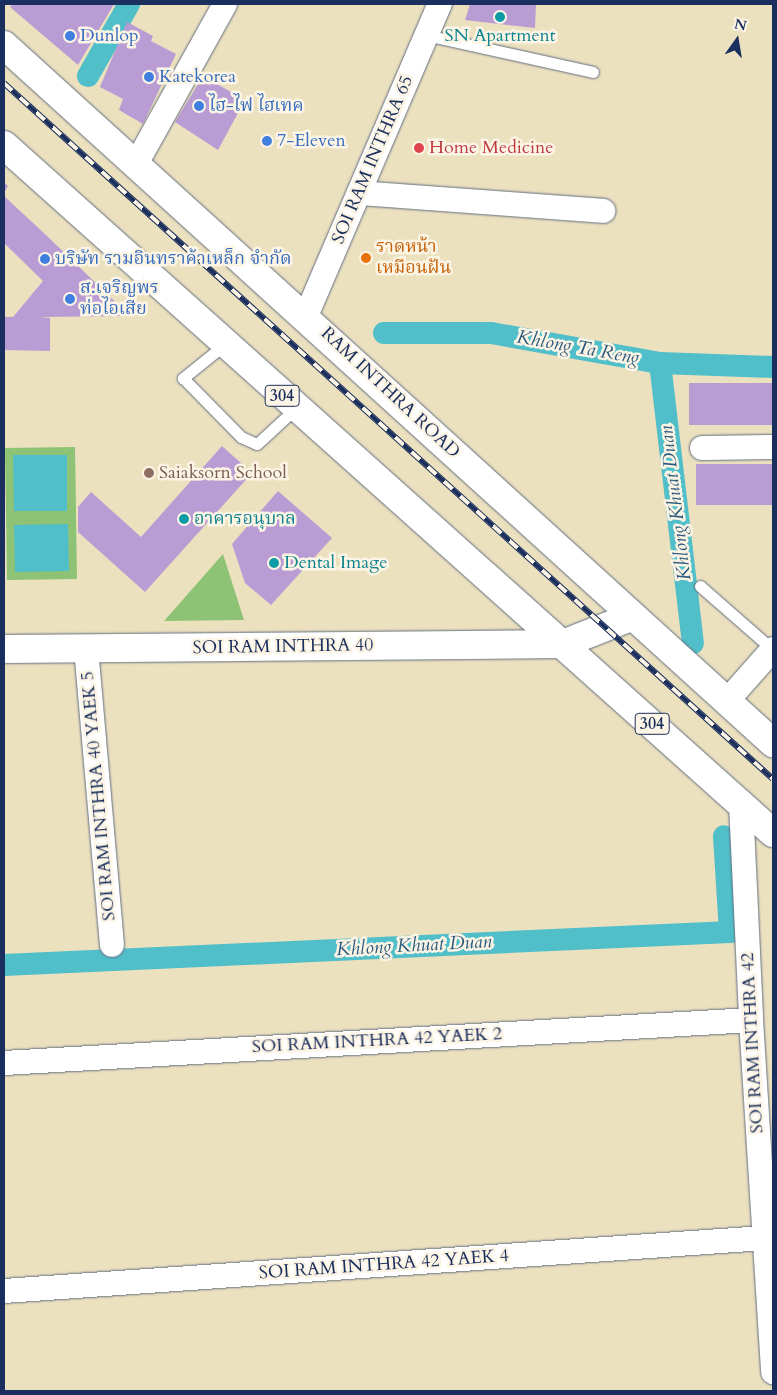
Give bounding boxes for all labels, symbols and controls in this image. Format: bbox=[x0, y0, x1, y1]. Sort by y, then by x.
marker: SN Apartment bbox=[494, 11, 506, 23]
text: N bbox=[732, 14, 749, 36]
north arrow bbox=[712, 15, 762, 65]
place label: Dunlop bbox=[80, 25, 139, 47]
place label: SN Apartment bbox=[445, 25, 555, 47]
marker: Dunlop bbox=[64, 30, 76, 42]
place label: Katekorea bbox=[159, 66, 236, 88]
marker: Katekorea bbox=[143, 71, 155, 83]
street label: SOI RAM INTHRA 65 bbox=[328, 73, 418, 247]
place label: ไฮ-ไฟ ไฮเทค bbox=[209, 95, 304, 117]
marker: ไฮ-ไฟ ไฮเทค bbox=[193, 100, 205, 112]
place label: 7-Eleven bbox=[277, 130, 346, 152]
marker: 7-Eleven bbox=[261, 135, 273, 147]
place label: Home Medicine bbox=[429, 137, 553, 159]
marker: Home Medicine bbox=[413, 142, 425, 154]
place label: ราดหน้า เหมือนฝัน bbox=[376, 237, 451, 280]
place label: บริษัท รามอินทราค้าเหล็ก จำกัด bbox=[55, 248, 292, 270]
marker: ราดหน้า เหมือนฝัน bbox=[360, 252, 372, 264]
marker: บริษัท รามอินทราค้าเหล็ก จำกัด bbox=[39, 253, 51, 265]
place label: ส.เจริญพร ท่อไอเสีย bbox=[80, 278, 159, 320]
marker: ส.เจริญพร ท่อไอเสีย bbox=[64, 293, 76, 305]
street label: RAM INTHRA ROAD bbox=[316, 323, 464, 463]
water label: Khlong Ta Reng bbox=[515, 326, 641, 370]
road number: 304 bbox=[264, 382, 300, 410]
water label: Khlong Khuat Duan bbox=[655, 424, 697, 582]
place label: Saiaksorn School bbox=[159, 462, 287, 484]
marker: Saiaksorn School bbox=[143, 467, 155, 479]
place label: อาคารอนุบาล bbox=[194, 508, 296, 530]
marker: อาคารอนุบาล bbox=[178, 513, 190, 525]
place label: Dental Image bbox=[284, 552, 387, 574]
marker: Dental Image bbox=[268, 557, 280, 569]
street label: SOI RAM INTHRA 40 bbox=[192, 635, 374, 659]
street label: SOI RAM INTHRA 40 YAEK 5 bbox=[77, 670, 121, 922]
road number: 304 bbox=[634, 711, 670, 738]
water label: Khlong Khuat Duan bbox=[336, 931, 492, 961]
street label: SOI RAM INTHRA 42 bbox=[737, 952, 769, 1134]
street label: SOI RAM INTHRA 42 YAEK 2 bbox=[251, 1024, 503, 1058]
street label: SOI RAM INTHRA 42 YAEK 4 bbox=[258, 1245, 510, 1285]

